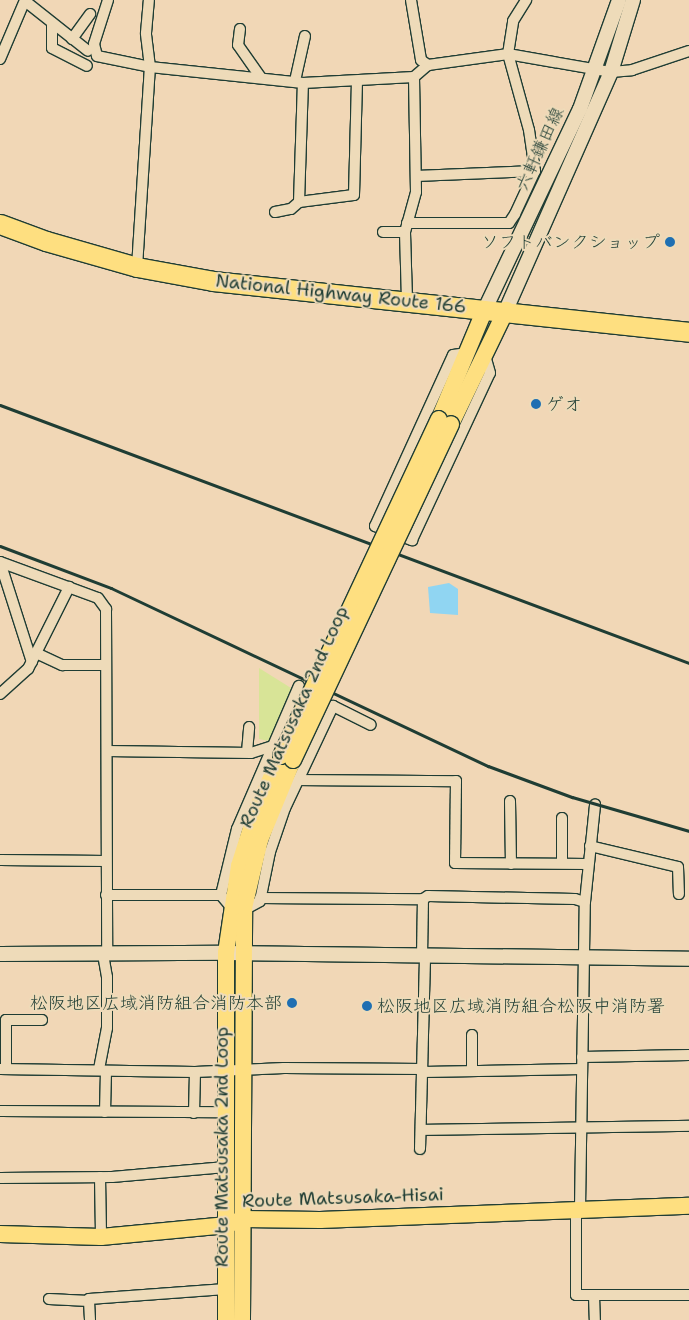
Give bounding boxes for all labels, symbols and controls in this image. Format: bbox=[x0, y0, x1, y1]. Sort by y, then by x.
street label: 六軒鎌田線 bbox=[511, 104, 569, 194]
place label: ソフトバンクショップ bbox=[480, 231, 660, 253]
marker: ソフトバンクショップ bbox=[664, 236, 676, 248]
street label: National Highway Route 166 bbox=[215, 270, 467, 318]
place label: ゲオ bbox=[546, 393, 582, 415]
marker: ゲオ bbox=[530, 398, 542, 410]
street label: Route Matsusaka 2nd Loop bbox=[235, 603, 353, 831]
place label: 松阪地区広域消防組合消防本部 bbox=[30, 992, 282, 1014]
place label: 松阪地区広域消防組合松阪中消防署 bbox=[377, 995, 665, 1017]
marker: 松阪地区広域消防組合消防本部 bbox=[286, 997, 298, 1009]
marker: 松阪地区広域消防組合松阪中消防署 bbox=[361, 1000, 373, 1012]
street label: Route Matsusaka 2nd Loop bbox=[211, 1027, 233, 1267]
street label: Route Matsusaka-Hisai bbox=[242, 1184, 444, 1212]

